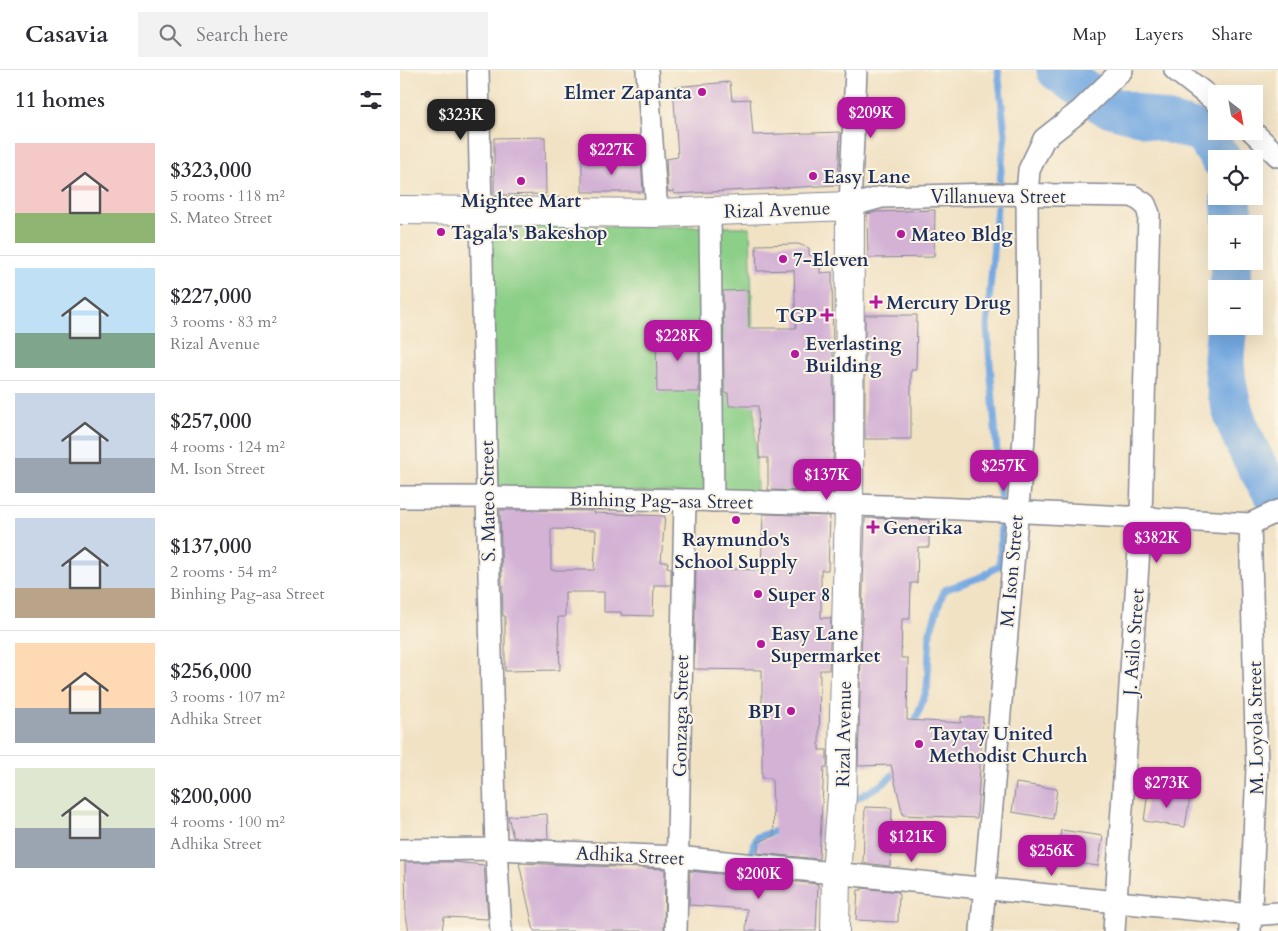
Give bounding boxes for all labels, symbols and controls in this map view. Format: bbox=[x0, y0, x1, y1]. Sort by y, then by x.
search box bbox=[138, 12, 488, 57]
text: Casavia bbox=[25, 18, 108, 51]
icon: search bbox=[156, 21, 184, 49]
text: Search here bbox=[196, 22, 288, 48]
text: Map bbox=[1072, 22, 1107, 47]
text: Layers bbox=[1135, 22, 1184, 47]
text: Share bbox=[1212, 22, 1253, 47]
place label: Elmer Zapanta bbox=[564, 80, 693, 106]
north arrow bbox=[1208, 85, 1262, 140]
map controls bbox=[1208, 85, 1263, 335]
text: 11 homes bbox=[15, 86, 105, 115]
icon: filters bbox=[357, 86, 385, 114]
marker: Elmer Zapanta bbox=[696, 86, 708, 98]
pin: $209K bbox=[836, 97, 906, 139]
pin: $323K bbox=[426, 98, 496, 141]
text: $209K bbox=[848, 102, 894, 124]
text: $323K bbox=[438, 104, 484, 126]
pin: $227K bbox=[577, 134, 647, 176]
text: $227K bbox=[589, 139, 635, 161]
button: locate bbox=[1208, 150, 1263, 205]
text: $323,000 bbox=[170, 156, 251, 185]
icon: home bbox=[55, 163, 115, 223]
place label: Easy Lane bbox=[823, 164, 911, 190]
marker: Easy Lane bbox=[807, 170, 819, 182]
marker: Mightee Mart bbox=[515, 175, 527, 187]
street label: Villanueva Street bbox=[930, 184, 1066, 210]
text: 5 rooms · 118 m² bbox=[170, 185, 285, 207]
place label: Mightee Mart bbox=[461, 188, 581, 214]
street label: Rizal Avenue bbox=[723, 195, 831, 225]
text: S. Mateo Street bbox=[170, 207, 272, 229]
button: + bbox=[1208, 215, 1263, 270]
place label: Tagala's Bakeshop bbox=[451, 220, 608, 246]
place label: Mateo Bldg bbox=[911, 222, 1013, 248]
marker: Tagala's Bakeshop bbox=[435, 226, 447, 238]
marker: Mateo Bldg bbox=[895, 228, 907, 240]
place label: 7-Eleven bbox=[793, 247, 869, 273]
marker: 7-Eleven bbox=[777, 253, 789, 265]
button: − bbox=[1208, 280, 1263, 335]
text: $227,000 bbox=[170, 282, 251, 311]
icon: home bbox=[55, 288, 115, 348]
place label: Mercury Drug bbox=[886, 290, 1011, 316]
marker: Mercury Drug bbox=[870, 296, 882, 308]
place label: TGP bbox=[776, 303, 817, 329]
marker: TGP bbox=[821, 309, 833, 321]
text: 3 rooms · 83 m² bbox=[170, 311, 277, 333]
pin: $228K bbox=[643, 320, 713, 362]
text: $228K bbox=[655, 325, 701, 347]
place label: Everlasting Building bbox=[805, 331, 902, 379]
text: Rizal Avenue bbox=[170, 333, 260, 355]
marker: Everlasting Building bbox=[789, 348, 801, 360]
text: $257,000 bbox=[170, 407, 251, 436]
icon: home bbox=[55, 413, 115, 473]
text: 4 rooms · 124 m² bbox=[170, 436, 285, 458]
street label: S. Mateo Street bbox=[474, 440, 502, 562]
pin: $257K bbox=[969, 450, 1039, 492]
text: $257K bbox=[981, 455, 1027, 477]
text: M. Ison Street bbox=[170, 458, 265, 480]
pin: $137K bbox=[792, 458, 862, 501]
text: $137K bbox=[804, 464, 850, 486]
street label: Binhing Pag-asa Street bbox=[569, 486, 753, 516]
marker: Raymundo's School Supply bbox=[730, 514, 742, 526]
street label: M. Ison Street bbox=[994, 514, 1030, 628]
place label: Generika bbox=[883, 515, 963, 541]
marker: Generika bbox=[867, 521, 879, 533]
pin: $382K bbox=[1122, 522, 1192, 564]
place label: Raymundo's School Supply bbox=[674, 527, 798, 575]
text: $382K bbox=[1134, 527, 1180, 549]
text: $137,000 bbox=[170, 532, 251, 561]
icon: home bbox=[55, 538, 115, 598]
text: 2 rooms · 54 m² bbox=[170, 561, 277, 583]
place label: Super 8 bbox=[768, 582, 831, 608]
text: Binhing Pag-asa Street bbox=[170, 583, 325, 605]
marker: Super 8 bbox=[752, 588, 764, 600]
street label: J. Asilo Street bbox=[1117, 588, 1151, 700]
place label: Easy Lane Supermarket bbox=[771, 621, 881, 669]
marker: Easy Lane Supermarket bbox=[755, 638, 767, 650]
street label: Gonzaga Street bbox=[667, 655, 695, 777]
text: $256,000 bbox=[170, 657, 251, 686]
street label: M. Loyola Street bbox=[1242, 661, 1270, 795]
icon: home bbox=[55, 663, 115, 723]
street label: Rizal Avenue bbox=[830, 680, 858, 788]
text: 3 rooms · 107 m² bbox=[170, 686, 285, 708]
place label: BPI bbox=[748, 699, 781, 725]
marker: BPI bbox=[785, 705, 797, 717]
text: Adhika Street bbox=[170, 708, 261, 730]
place label: Taytay United Methodist Church bbox=[929, 721, 1088, 769]
marker: Taytay United Methodist Church bbox=[913, 738, 925, 750]
pin: $273K bbox=[1132, 766, 1202, 809]
text: $273K bbox=[1144, 772, 1190, 794]
text: $200,000 bbox=[170, 782, 251, 811]
icon: home bbox=[55, 788, 115, 848]
text: 4 rooms · 100 m² bbox=[170, 811, 285, 833]
pin: $121K bbox=[877, 820, 947, 863]
text: $121K bbox=[889, 826, 935, 848]
text: Adhika Street bbox=[170, 833, 261, 855]
pin: $256K bbox=[1017, 834, 1087, 877]
street label: Adhika Street bbox=[575, 840, 685, 872]
text: $256K bbox=[1029, 840, 1075, 862]
pin: $200K bbox=[724, 858, 794, 900]
text: $200K bbox=[736, 863, 782, 885]

